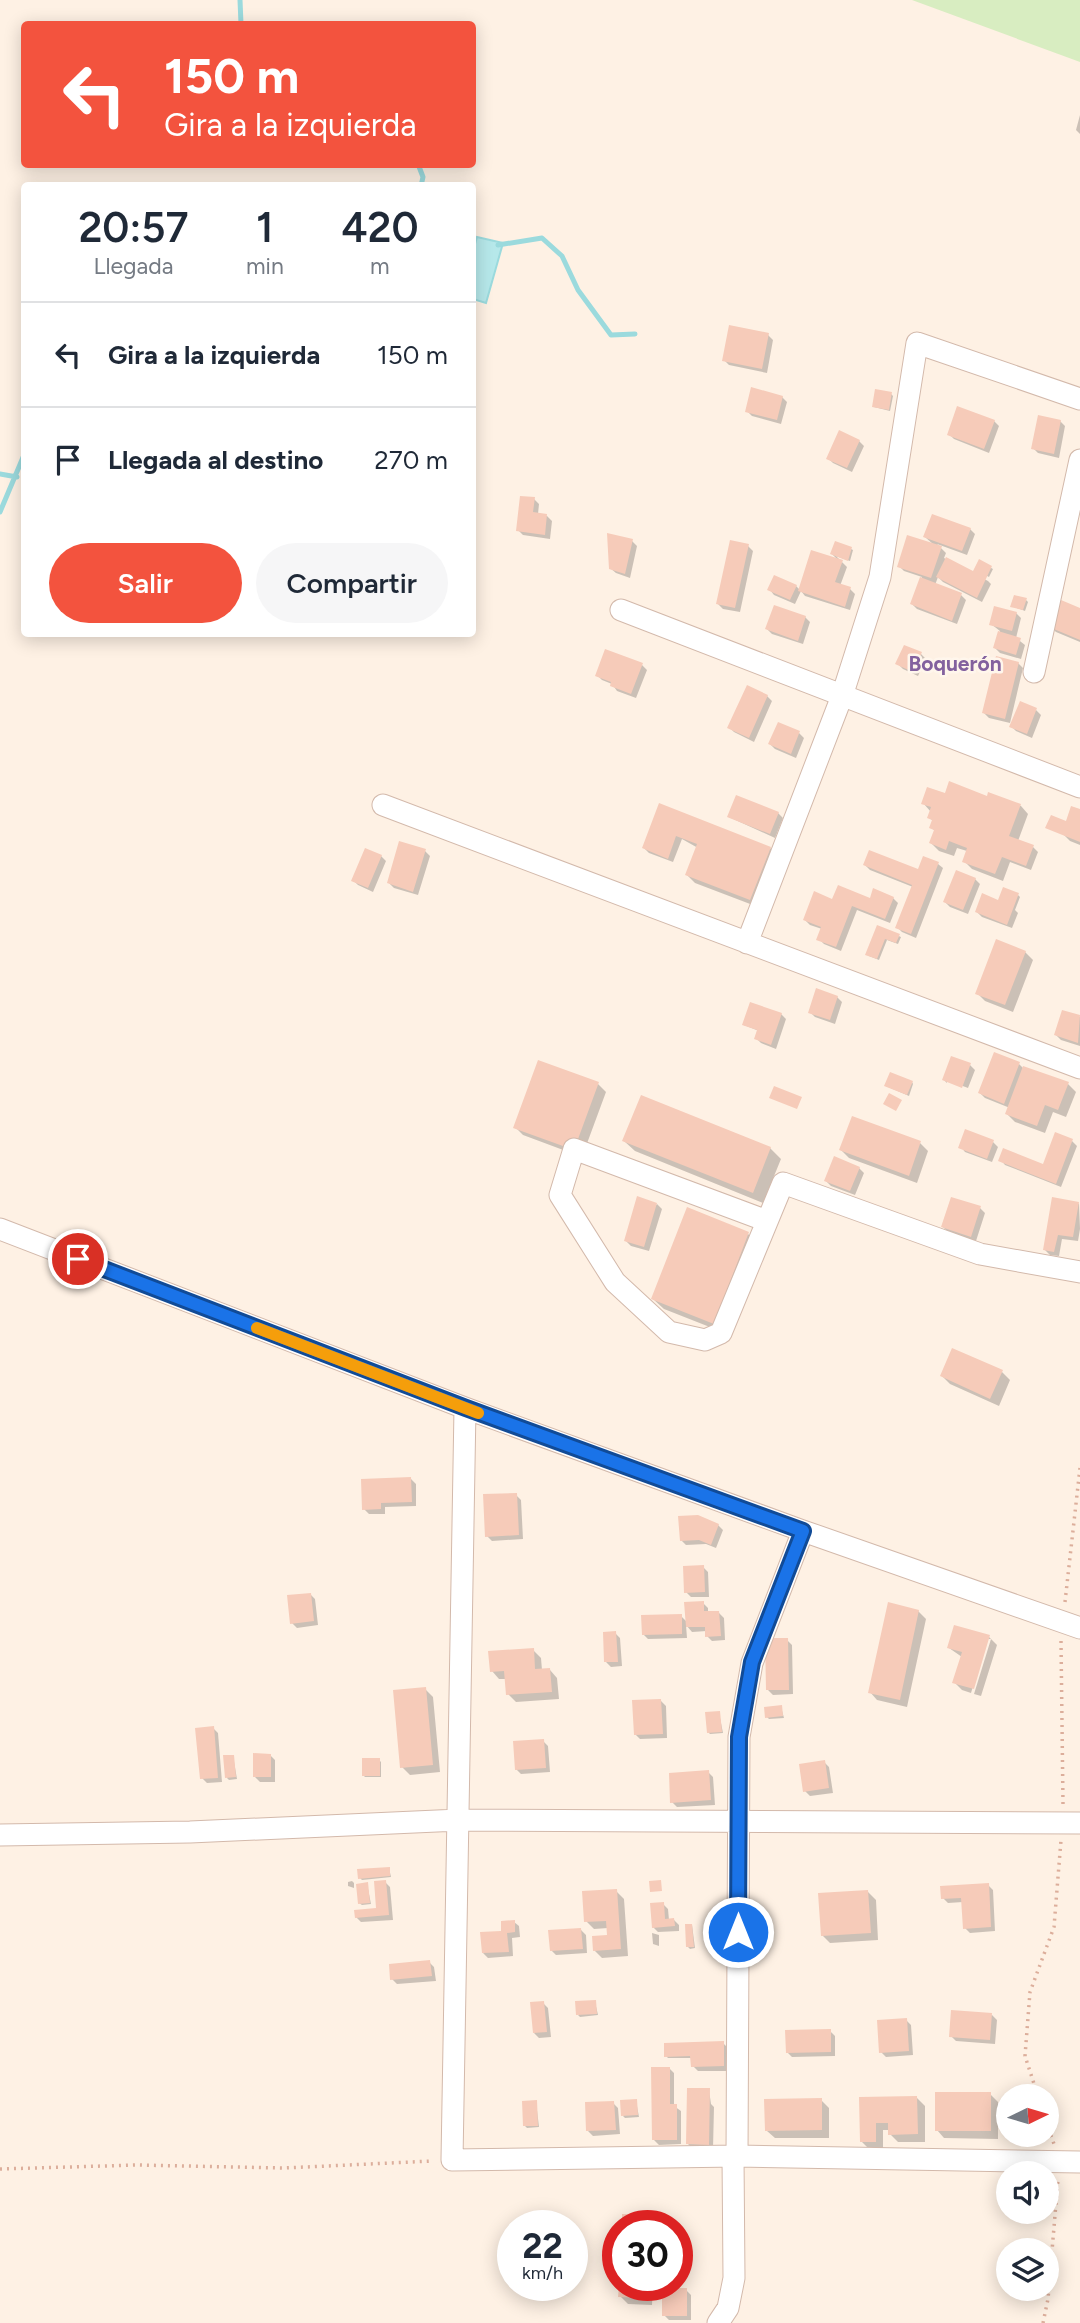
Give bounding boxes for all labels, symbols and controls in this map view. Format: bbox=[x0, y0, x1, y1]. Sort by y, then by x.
text: 150 m bbox=[164, 46, 299, 105]
icon: left bbox=[49, 49, 140, 140]
text: Gira a la izquierda bbox=[164, 106, 417, 144]
text: 20:57 bbox=[78, 202, 189, 253]
text: 1 bbox=[256, 202, 274, 253]
text: 420 bbox=[341, 202, 419, 253]
text: Llegada bbox=[93, 252, 174, 280]
text: min bbox=[246, 252, 284, 280]
text: m bbox=[370, 252, 390, 280]
icon: left bbox=[49, 336, 87, 374]
text: Gira a la izquierda bbox=[108, 339, 320, 371]
text: 150 m bbox=[377, 339, 448, 371]
icon: arrive bbox=[49, 441, 87, 479]
text: Llegada al destino bbox=[108, 444, 323, 476]
text: 270 m bbox=[374, 444, 448, 476]
button: Salir bbox=[49, 543, 242, 623]
button: Compartir bbox=[256, 543, 448, 623]
district label: Boquerón bbox=[908, 651, 1002, 676]
pin bbox=[48, 1229, 108, 1289]
icon: arrive bbox=[59, 1240, 97, 1278]
position arrow bbox=[701, 1895, 775, 1969]
north arrow bbox=[996, 2084, 1059, 2147]
map controls bbox=[996, 2084, 1059, 2301]
button: sound bbox=[996, 2161, 1059, 2224]
speed limit sign: 30 bbox=[602, 2210, 693, 2301]
text: 22 bbox=[522, 2225, 563, 2267]
button: layers bbox=[996, 2238, 1059, 2301]
text: km/h bbox=[522, 2262, 563, 2284]

